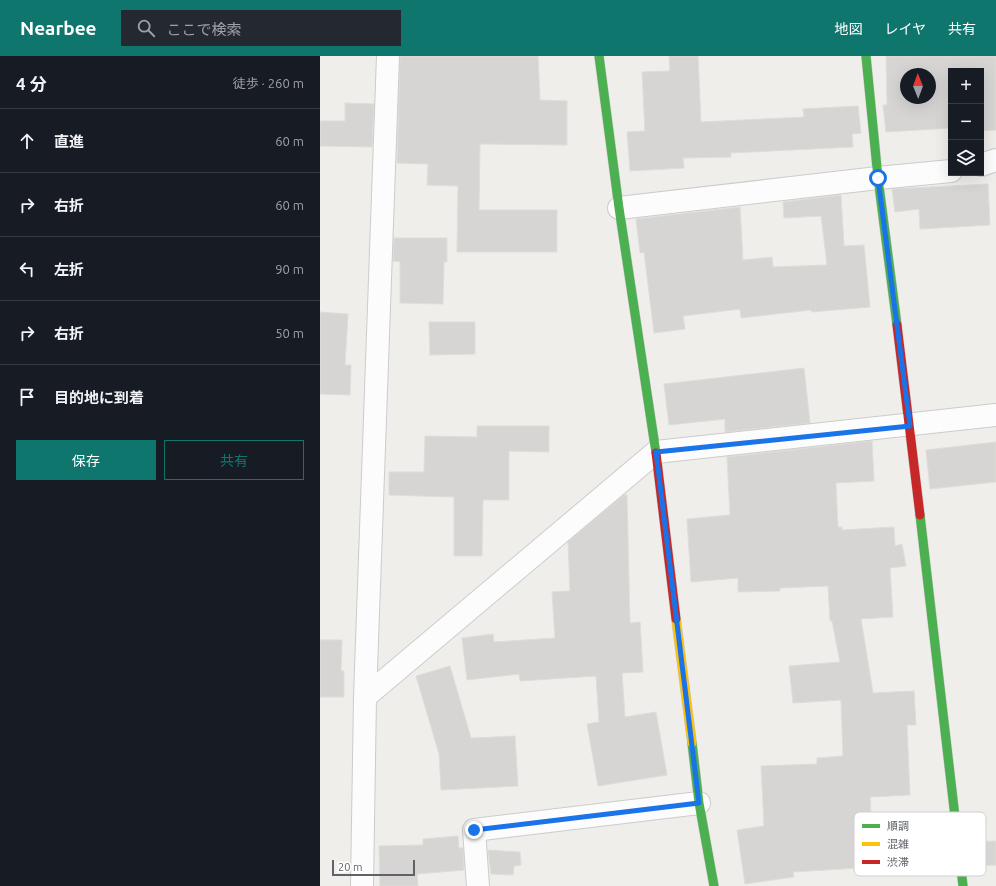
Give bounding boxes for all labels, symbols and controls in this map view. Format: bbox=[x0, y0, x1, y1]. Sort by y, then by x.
search box bbox=[121, 10, 401, 46]
text: Nearbee bbox=[20, 17, 97, 39]
icon: search bbox=[135, 17, 157, 39]
text: ここで検索 bbox=[167, 21, 242, 38]
text: 地図 bbox=[834, 21, 862, 37]
text: レイヤ bbox=[884, 21, 926, 37]
text: 共有 bbox=[948, 21, 976, 37]
north arrow bbox=[900, 68, 936, 104]
map controls bbox=[948, 68, 984, 176]
button: + bbox=[948, 68, 984, 104]
text: 4 分 bbox=[16, 74, 47, 93]
text: 徒歩 · 260 m bbox=[233, 76, 304, 90]
button: − bbox=[948, 104, 984, 140]
icon: ahead bbox=[16, 130, 38, 152]
text: 直進 bbox=[54, 133, 84, 150]
text: 60 m bbox=[275, 134, 304, 148]
button: layers bbox=[948, 140, 984, 176]
route start bbox=[869, 169, 887, 187]
icon: right bbox=[16, 194, 38, 216]
text: 右折 bbox=[54, 197, 84, 214]
text: 60 m bbox=[275, 198, 304, 212]
icon: left bbox=[16, 258, 38, 280]
text: 左折 bbox=[54, 261, 84, 278]
text: 90 m bbox=[275, 262, 304, 276]
icon: right bbox=[16, 322, 38, 344]
text: 右折 bbox=[54, 325, 84, 342]
text: 50 m bbox=[275, 326, 304, 340]
icon: arrive bbox=[16, 386, 38, 408]
text: 目的地に到着 bbox=[54, 389, 144, 406]
button: 保存 bbox=[16, 440, 156, 480]
button: 共有 bbox=[164, 440, 304, 480]
legend bbox=[854, 812, 986, 876]
text: 順調 bbox=[887, 820, 909, 832]
route end bbox=[465, 821, 483, 839]
text: 混雑 bbox=[887, 838, 909, 850]
text: 渋滞 bbox=[887, 856, 909, 868]
scale bar bbox=[332, 858, 415, 877]
text: 20 m bbox=[338, 861, 362, 873]

